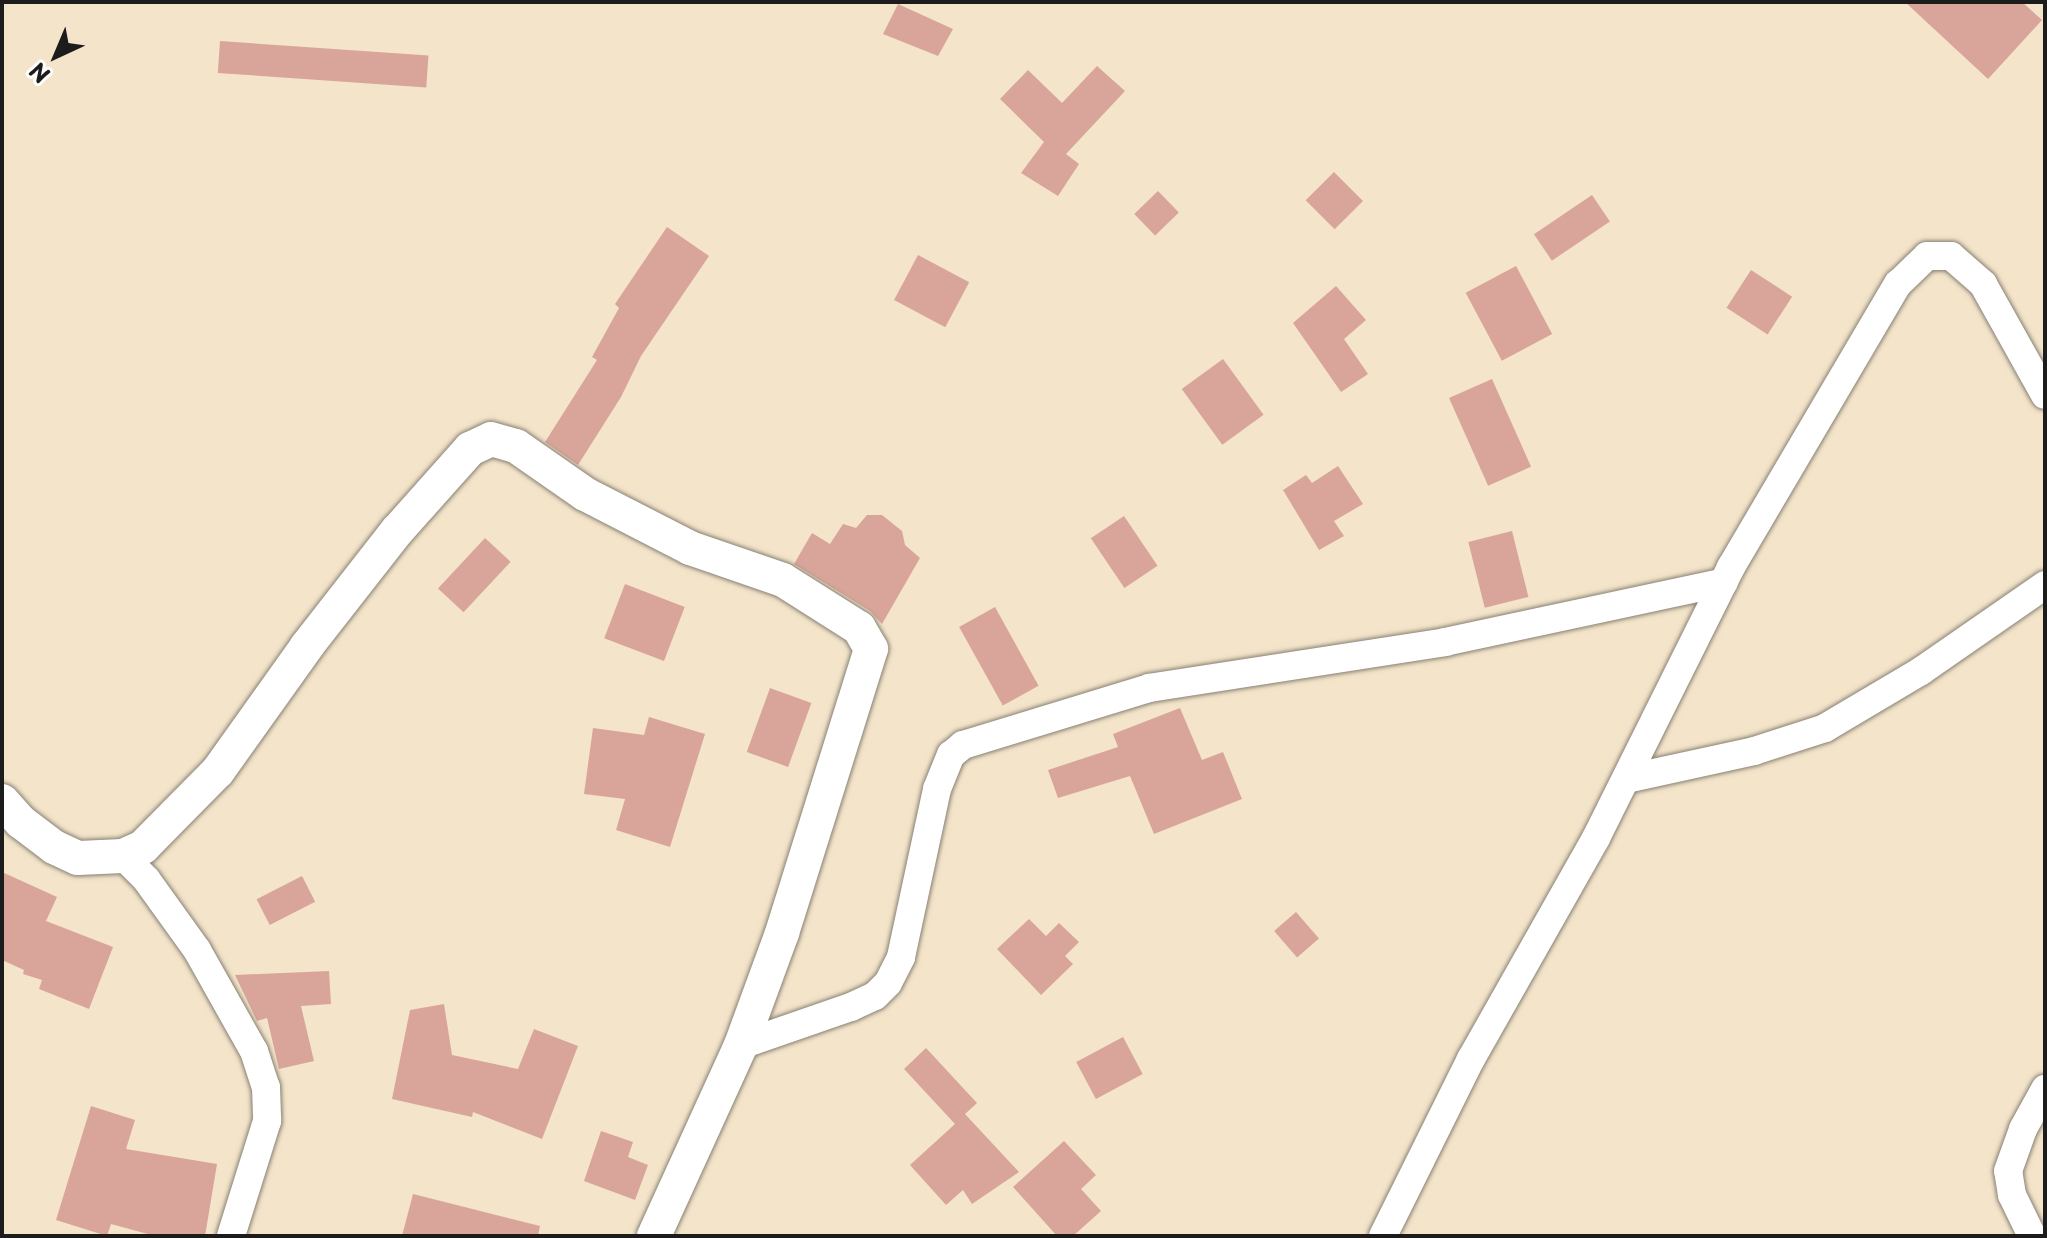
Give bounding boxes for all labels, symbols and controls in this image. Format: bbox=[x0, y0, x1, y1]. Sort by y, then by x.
north arrow bbox=[16, 16, 96, 96]
text: N bbox=[21, 56, 57, 92]

